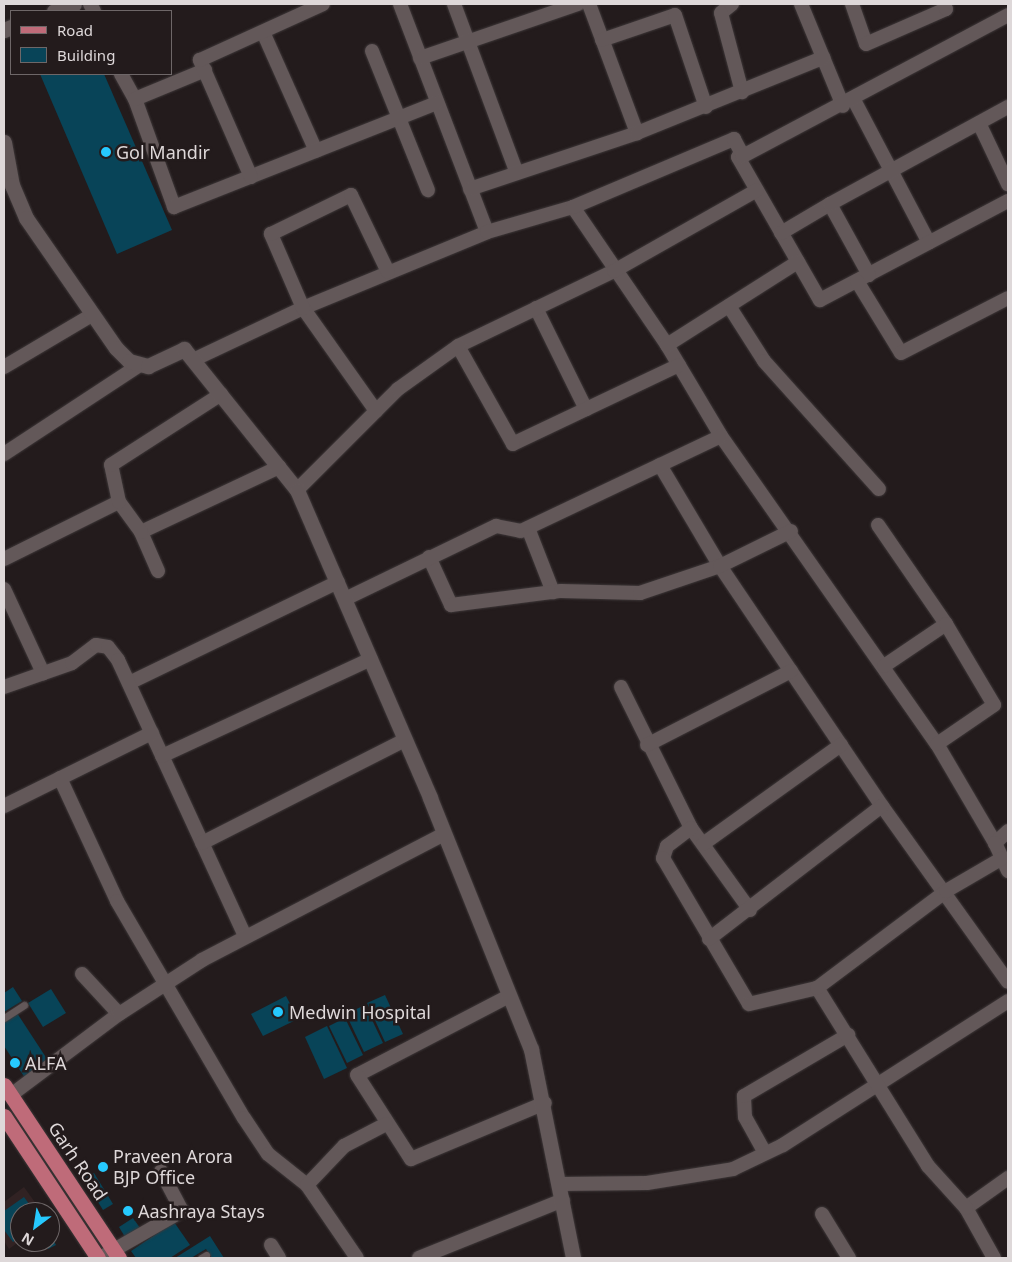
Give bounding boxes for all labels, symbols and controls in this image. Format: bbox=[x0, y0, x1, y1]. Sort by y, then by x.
legend bbox=[10, 10, 172, 75]
text: Road bbox=[57, 20, 93, 40]
text: Building bbox=[57, 45, 115, 65]
place label: Gol Mandir bbox=[116, 141, 210, 163]
marker: Gol Mandir bbox=[100, 146, 112, 158]
place label: Medwin Hospital bbox=[289, 1001, 431, 1023]
marker: Medwin Hospital bbox=[271, 1005, 285, 1019]
place label: ALFA bbox=[25, 1052, 66, 1074]
marker: ALFA bbox=[9, 1057, 21, 1069]
street label: Garh Road bbox=[44, 1118, 112, 1204]
place label: Praveen Arora BJP Office bbox=[113, 1146, 233, 1188]
marker: Praveen Arora BJP Office bbox=[97, 1161, 109, 1173]
place label: Aashraya Stays bbox=[138, 1200, 265, 1222]
north arrow bbox=[10, 1202, 60, 1252]
marker: Aashraya Stays bbox=[122, 1205, 134, 1217]
text: N bbox=[18, 1228, 37, 1251]

